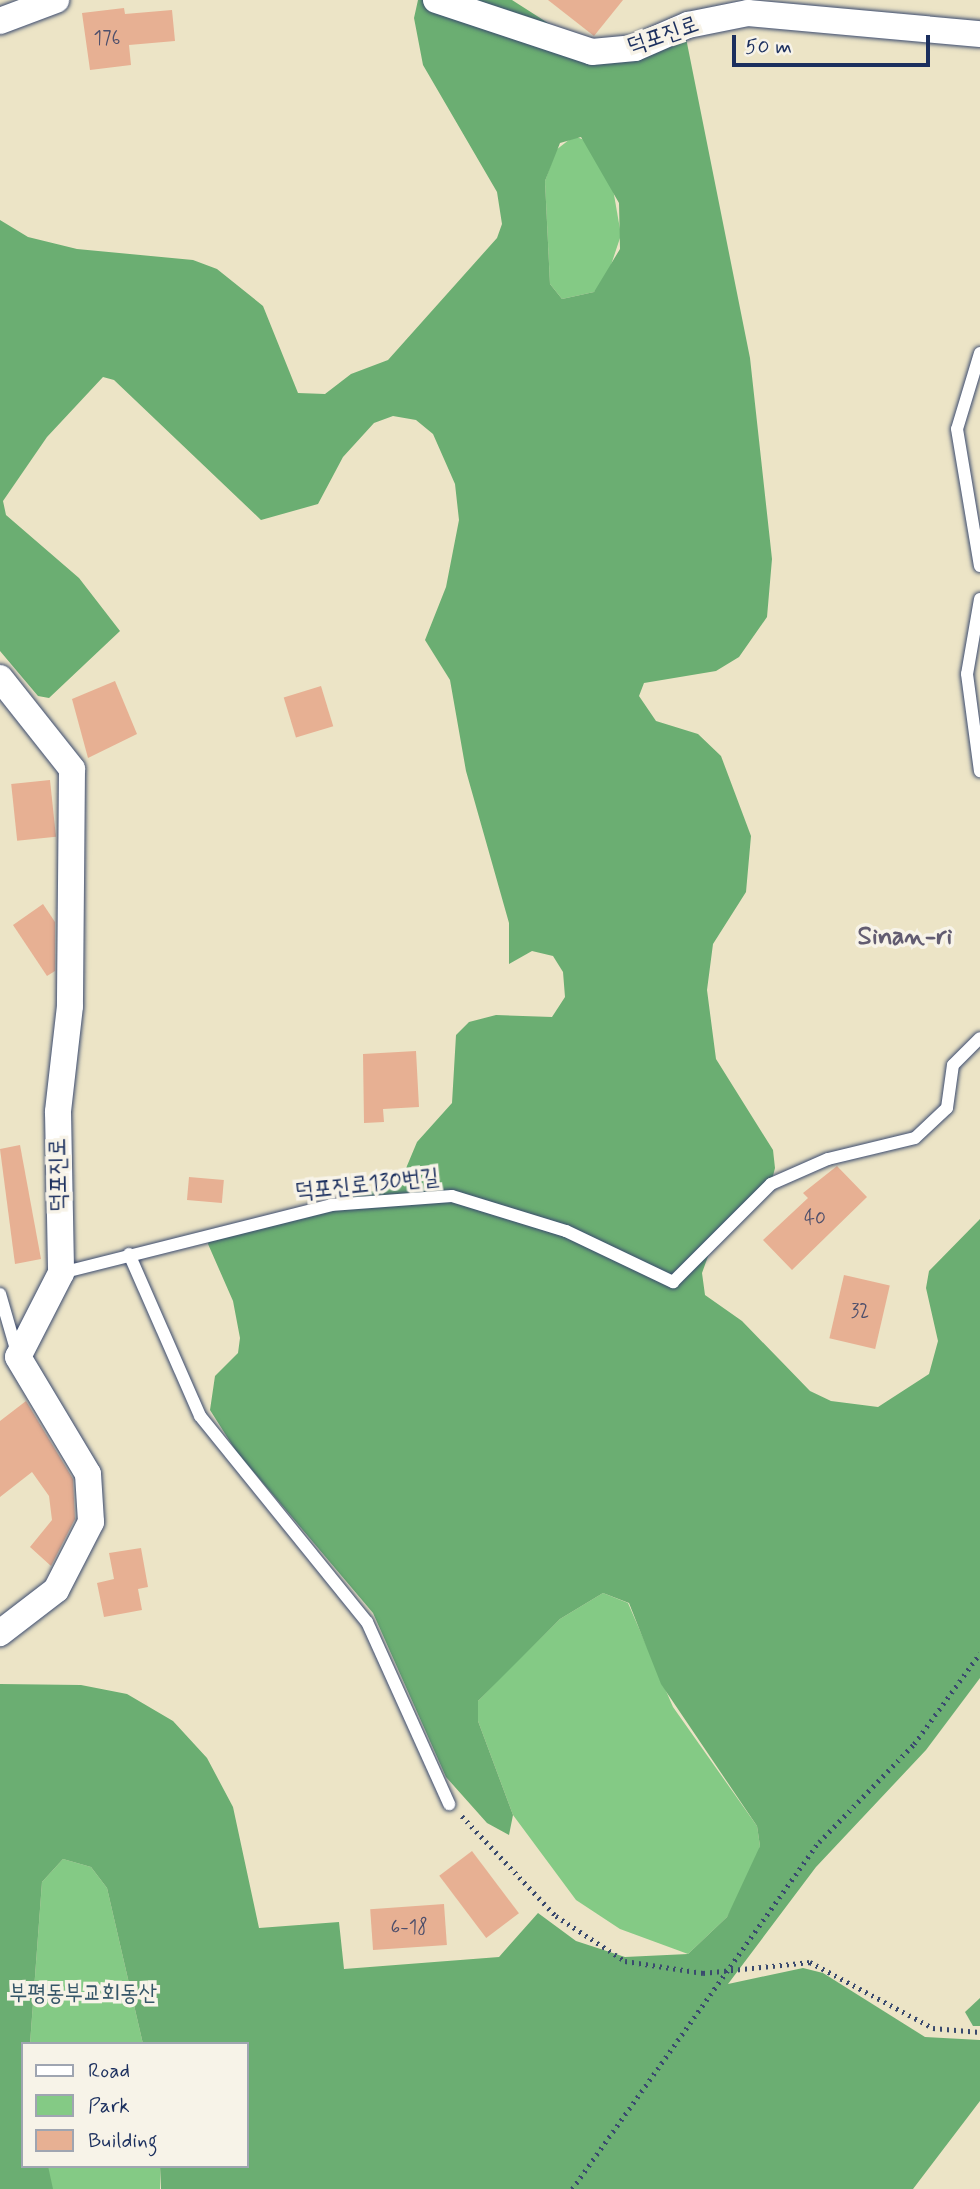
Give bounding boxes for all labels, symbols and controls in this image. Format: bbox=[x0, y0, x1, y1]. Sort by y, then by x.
street label: 덕포진로 bbox=[624, 11, 702, 61]
scale bar bbox=[735, 21, 933, 65]
house number: 176 bbox=[94, 28, 120, 50]
text: 50 m bbox=[745, 33, 792, 61]
district label: Sinan-ri bbox=[858, 922, 952, 954]
street label: 덕포진로 bbox=[45, 1138, 73, 1212]
street label: 덕포진로130번길 bbox=[294, 1164, 440, 1206]
house number: 40 bbox=[804, 1208, 826, 1230]
house number: 32 bbox=[851, 1301, 869, 1323]
house number: 6-18 bbox=[390, 1917, 428, 1939]
park label: 부평동부교회동산 bbox=[9, 1980, 157, 2008]
legend bbox=[21, 2042, 248, 2168]
text: Road bbox=[88, 2057, 130, 2085]
text: Park bbox=[88, 2092, 130, 2120]
text: Building bbox=[88, 2127, 158, 2155]

